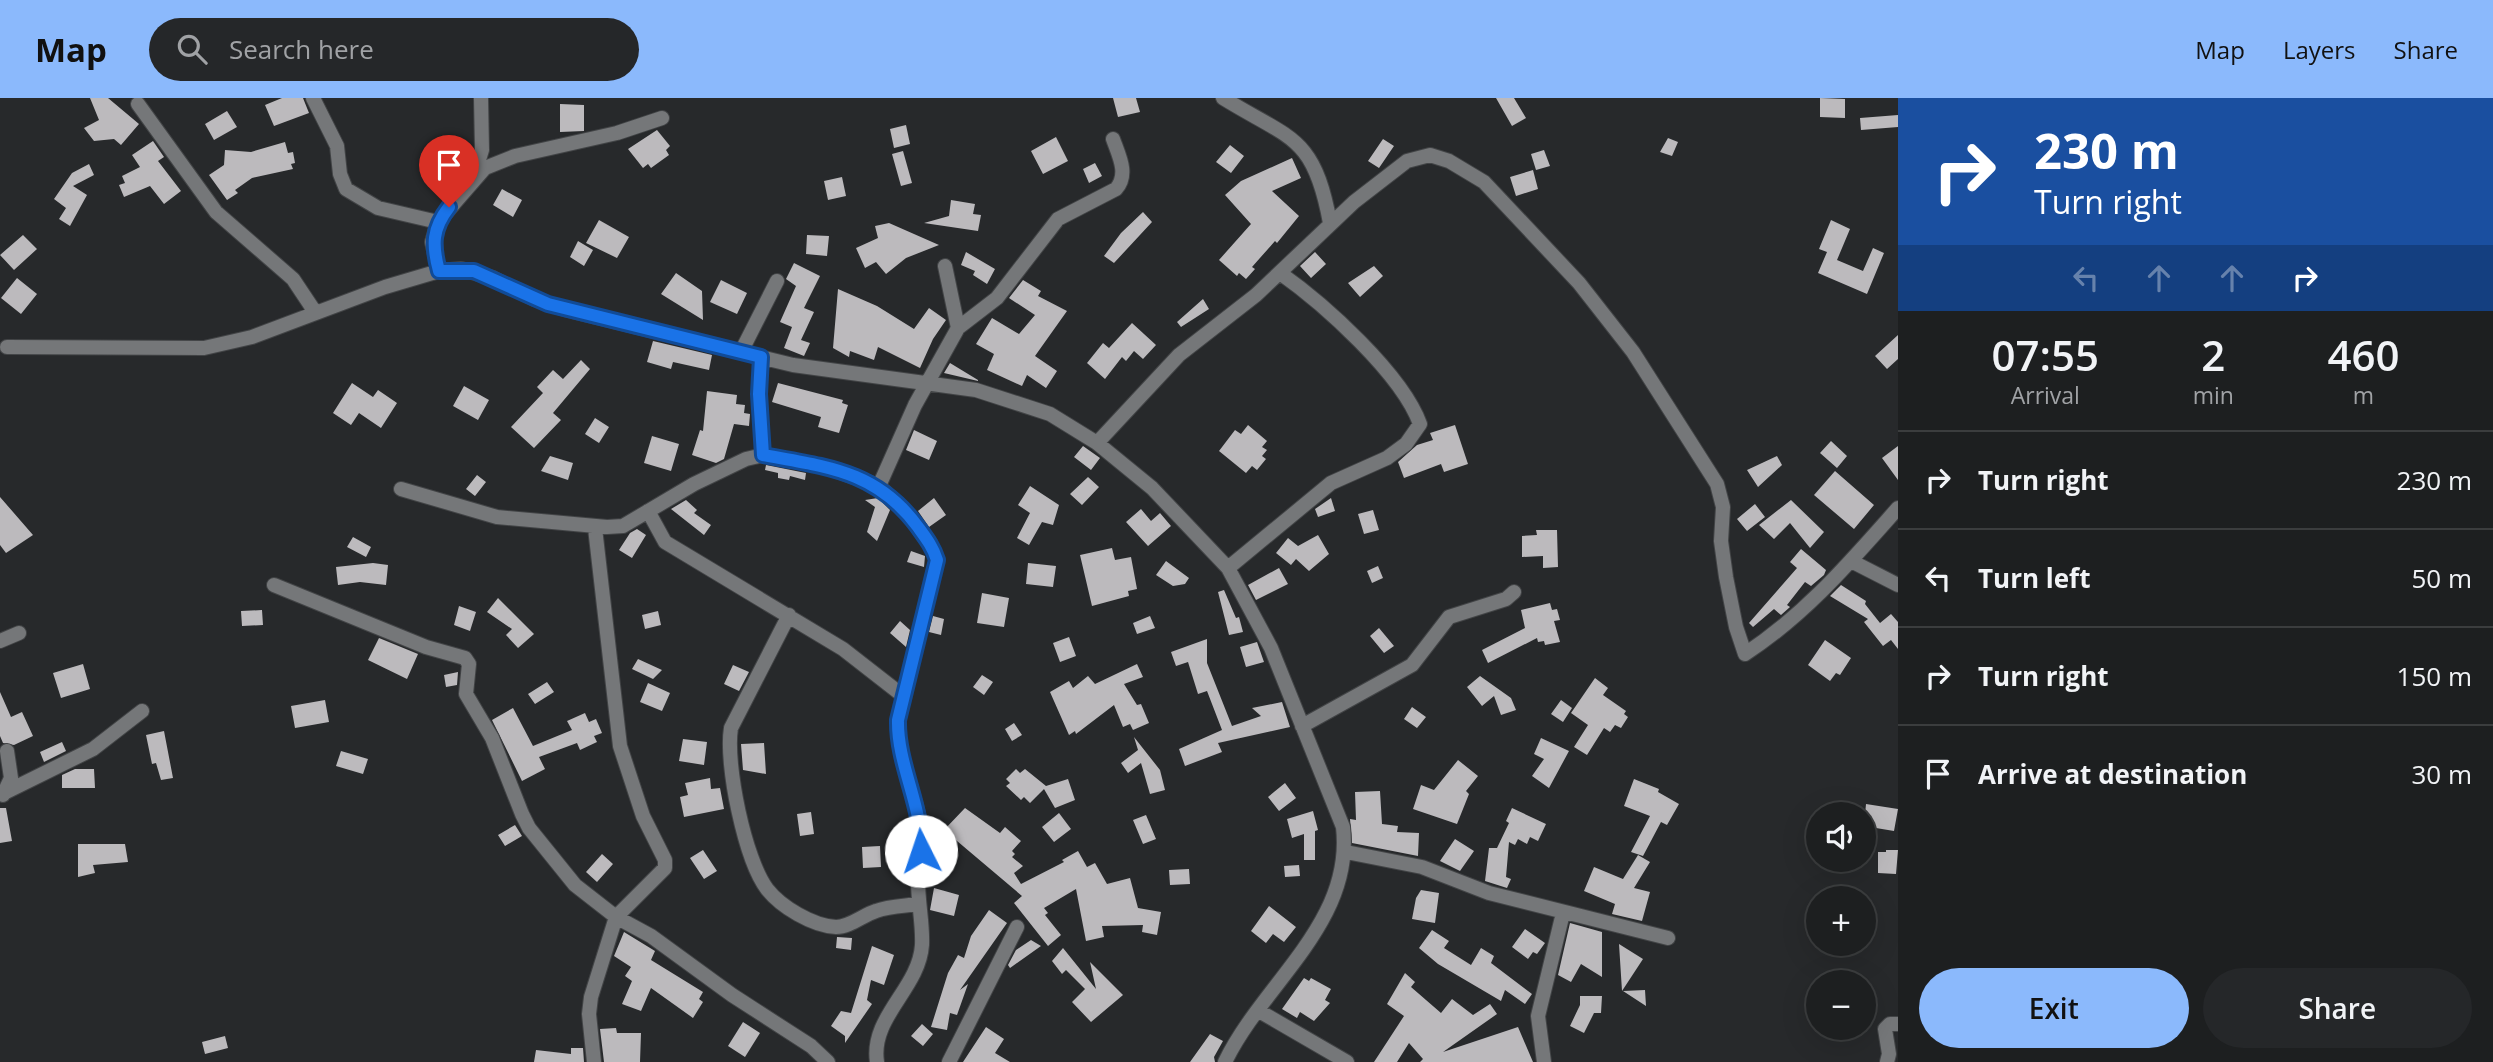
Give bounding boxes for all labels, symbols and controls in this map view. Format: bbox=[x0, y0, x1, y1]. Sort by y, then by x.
search box bbox=[149, 18, 639, 81]
text: Map bbox=[35, 27, 107, 72]
icon: search bbox=[173, 30, 211, 68]
text: Search here bbox=[229, 31, 374, 67]
text: Map bbox=[2195, 33, 2245, 66]
text: Layers bbox=[2283, 33, 2356, 66]
text: Share bbox=[2394, 33, 2458, 66]
text: 230 m bbox=[2034, 117, 2179, 183]
icon: right bbox=[1919, 126, 2010, 217]
pin bbox=[419, 135, 479, 207]
icon: arrive bbox=[430, 146, 468, 184]
text: Turn right bbox=[2034, 180, 2182, 223]
icon: left bbox=[2067, 259, 2105, 297]
icon: ahead bbox=[2140, 259, 2178, 297]
icon: ahead bbox=[2213, 259, 2251, 297]
icon: right bbox=[2286, 259, 2324, 297]
text: 07:55 bbox=[1992, 326, 2099, 383]
text: 2 bbox=[2201, 326, 2225, 383]
text: 460 bbox=[2327, 326, 2399, 383]
text: Arrival bbox=[2011, 379, 2080, 411]
text: min bbox=[2193, 379, 2234, 411]
text: m bbox=[2353, 379, 2374, 411]
icon: right bbox=[1919, 461, 1957, 499]
text: Turn right bbox=[1978, 462, 2109, 498]
text: 230 m bbox=[2397, 462, 2472, 498]
icon: left bbox=[1919, 559, 1957, 597]
text: Turn left bbox=[1978, 560, 2090, 596]
text: 50 m bbox=[2411, 560, 2472, 596]
icon: right bbox=[1919, 657, 1957, 695]
text: Turn right bbox=[1978, 658, 2109, 694]
text: 150 m bbox=[2397, 658, 2472, 694]
icon: arrive bbox=[1919, 755, 1957, 793]
text: Arrive at destination bbox=[1978, 756, 2247, 792]
text: 30 m bbox=[2411, 756, 2472, 792]
map controls bbox=[1806, 802, 1876, 1040]
button: sound bbox=[1806, 802, 1876, 872]
position arrow bbox=[884, 814, 958, 888]
button: + bbox=[1806, 886, 1876, 956]
button: Exit bbox=[1919, 968, 2189, 1048]
button: Share bbox=[2203, 968, 2472, 1048]
button: − bbox=[1806, 970, 1876, 1040]

